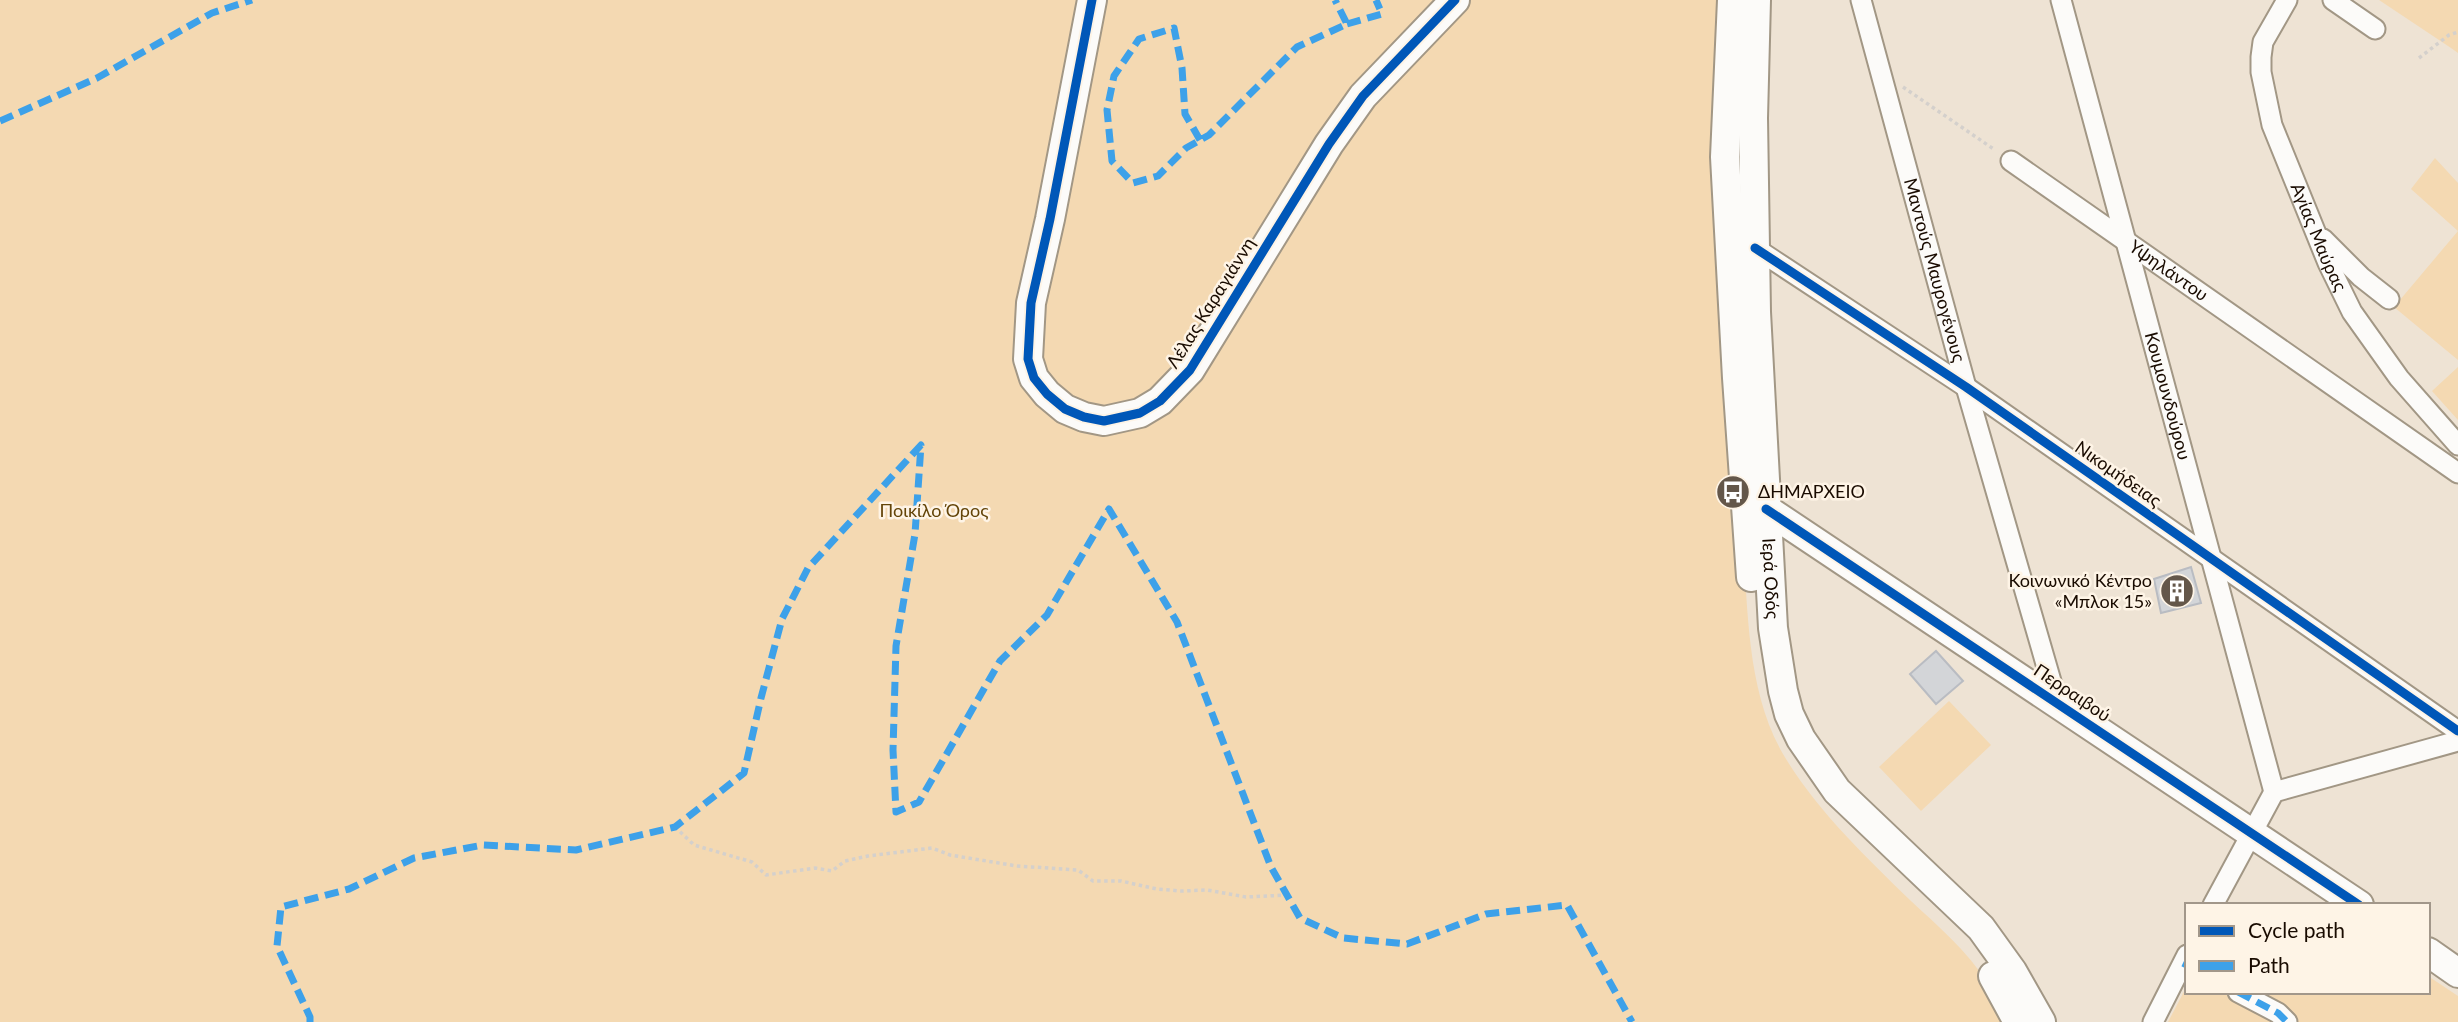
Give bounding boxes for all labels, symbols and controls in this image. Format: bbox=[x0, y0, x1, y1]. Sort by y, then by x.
street label: Μαντούς Μαυρογένους bbox=[1900, 176, 1971, 365]
street label: Αγίας Μαύρας bbox=[2287, 179, 2352, 295]
street label: Λέλας Καραγιάννη bbox=[1161, 233, 1259, 372]
street label: Υψηλάντου bbox=[2125, 235, 2213, 305]
street label: Κουμουνδούρου bbox=[2141, 329, 2196, 462]
street label: Νικομήδειας bbox=[2071, 435, 2166, 511]
bus stop icon: ΔΗΜΑΡΧΕΙΟ bbox=[1714, 473, 1752, 511]
place label: ΔΗΜΑΡΧΕΙΟ bbox=[1758, 480, 1865, 502]
park label: Ποικίλο Όρος bbox=[880, 499, 989, 521]
street label: Ιερά Οδός bbox=[1758, 537, 1785, 620]
place label: Κοινωνικό Κέντρο «Μπλοκ 15» bbox=[2008, 569, 2152, 612]
building icon: Κοινωνικό Κέντρο «Μπλοκ 15» bbox=[2158, 572, 2196, 610]
street label: Περραιβού bbox=[2030, 659, 2115, 726]
legend bbox=[2185, 903, 2430, 994]
text: Cycle path bbox=[2248, 917, 2345, 942]
text: Path bbox=[2248, 952, 2290, 977]

